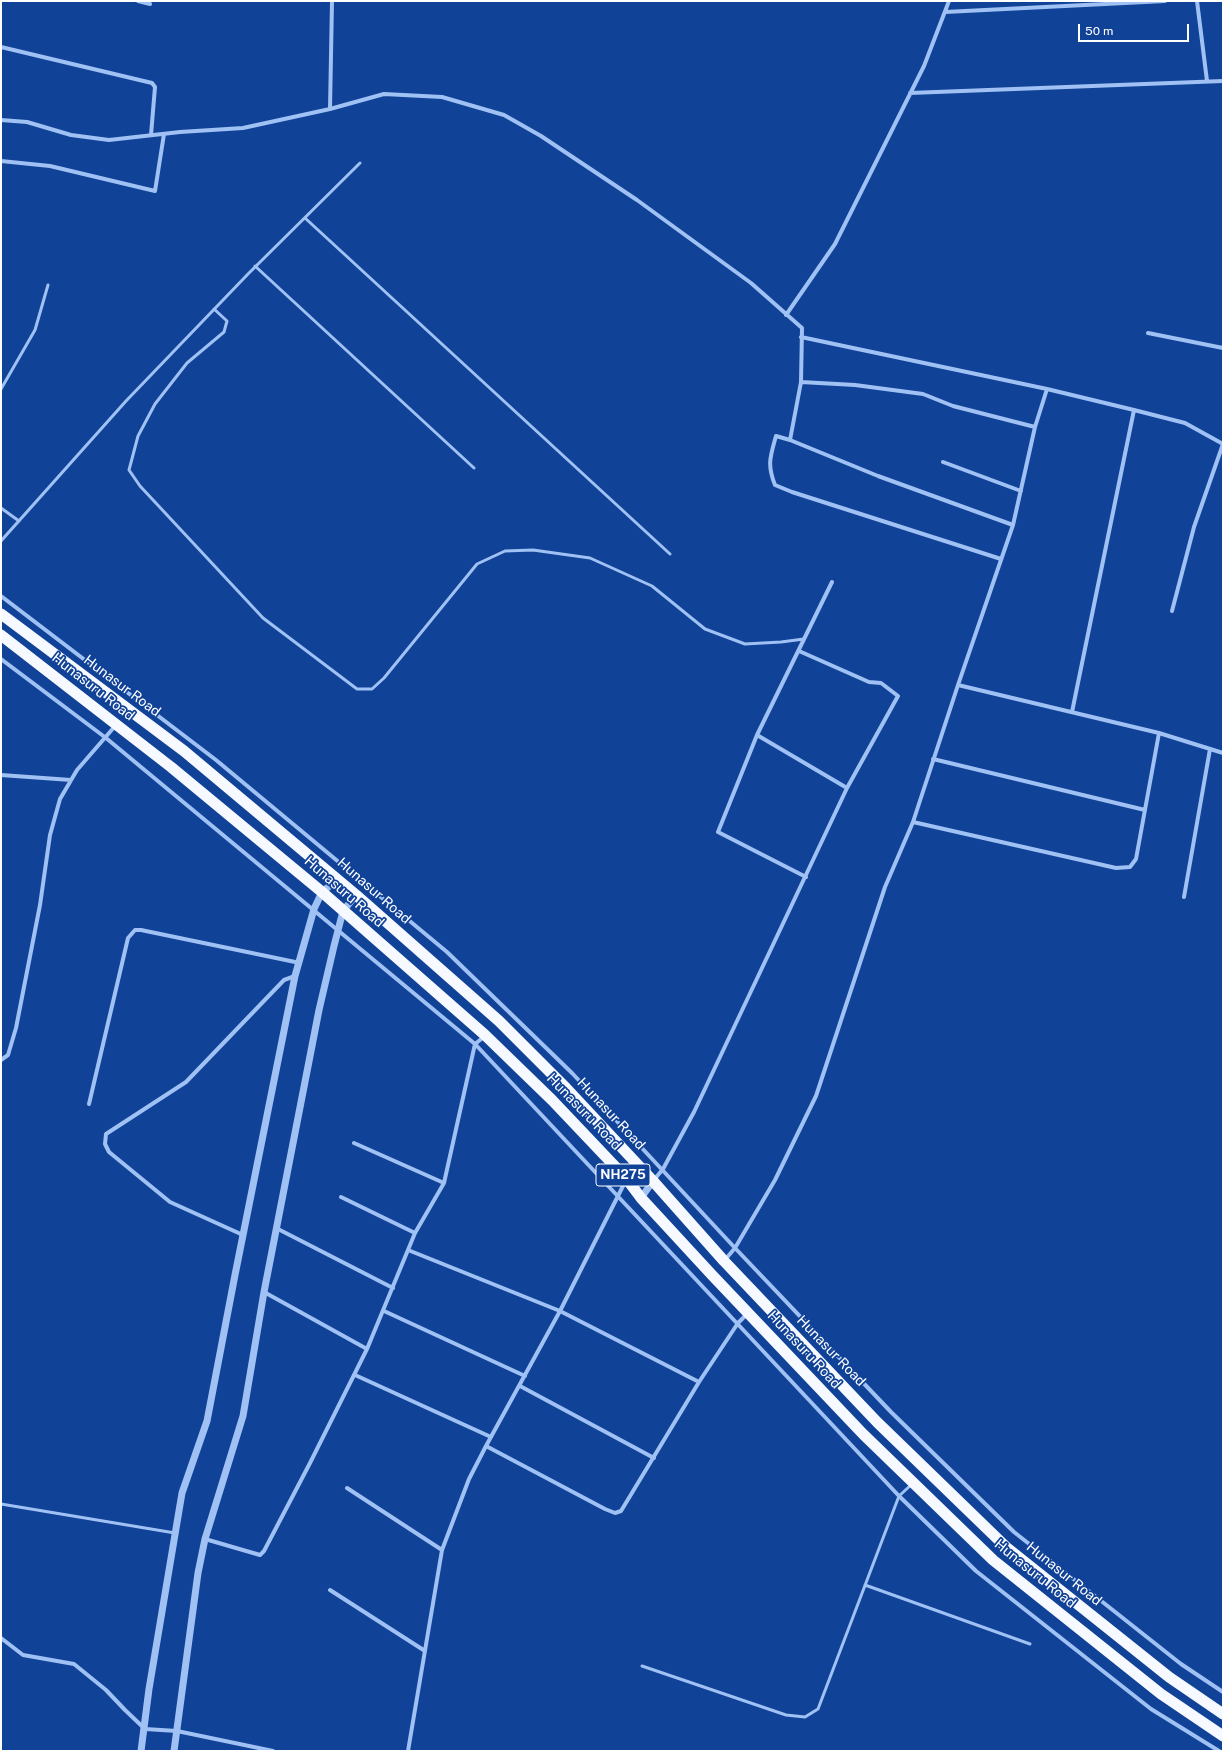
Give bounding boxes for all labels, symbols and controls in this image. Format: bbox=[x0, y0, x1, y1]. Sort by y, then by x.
scale bar bbox=[1080, 16, 1191, 42]
text: 50 m bbox=[1085, 24, 1113, 38]
street label: Hunasuru Road bbox=[48, 650, 138, 724]
street label: Hunasur Road bbox=[80, 652, 164, 720]
street label: Hunasuru Road bbox=[301, 853, 387, 931]
street label: Hunasur Road bbox=[334, 854, 414, 928]
street label: Hunasuru Road bbox=[543, 1070, 625, 1154]
street label: Hunasur Road bbox=[573, 1075, 649, 1153]
road number: NH275 bbox=[596, 1164, 650, 1186]
street label: Hunasuru Road bbox=[764, 1308, 844, 1392]
street label: Hunasur Road bbox=[793, 1312, 869, 1390]
street label: Hunasuru Road bbox=[991, 1536, 1079, 1612]
street label: Hunasur Road bbox=[1023, 1539, 1105, 1609]

